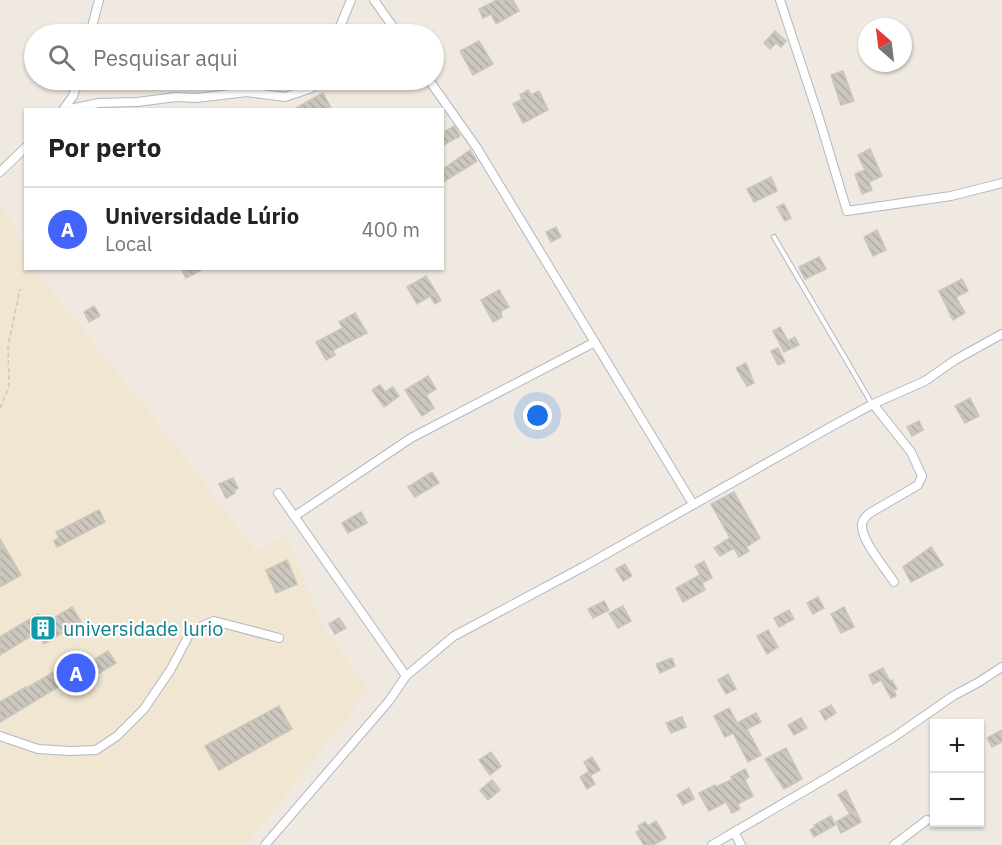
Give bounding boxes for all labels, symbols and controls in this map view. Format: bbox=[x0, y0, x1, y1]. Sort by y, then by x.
north arrow bbox=[858, 18, 912, 72]
search box bbox=[24, 24, 444, 90]
icon: search bbox=[45, 41, 78, 74]
text: Pesquisar aqui bbox=[93, 43, 238, 72]
text: Por perto bbox=[48, 130, 161, 164]
text: Universidade Lúrio bbox=[105, 201, 299, 230]
text: A bbox=[61, 216, 74, 243]
text: 400 m bbox=[362, 216, 420, 243]
text: Local bbox=[105, 230, 152, 257]
your location bbox=[523, 401, 552, 430]
building icon: universidade lurio bbox=[28, 613, 58, 643]
place label: universidade lurio bbox=[63, 615, 223, 642]
pin: A bbox=[56, 650, 96, 696]
map controls bbox=[930, 719, 984, 827]
button: + bbox=[930, 719, 984, 773]
button: − bbox=[930, 773, 984, 827]

